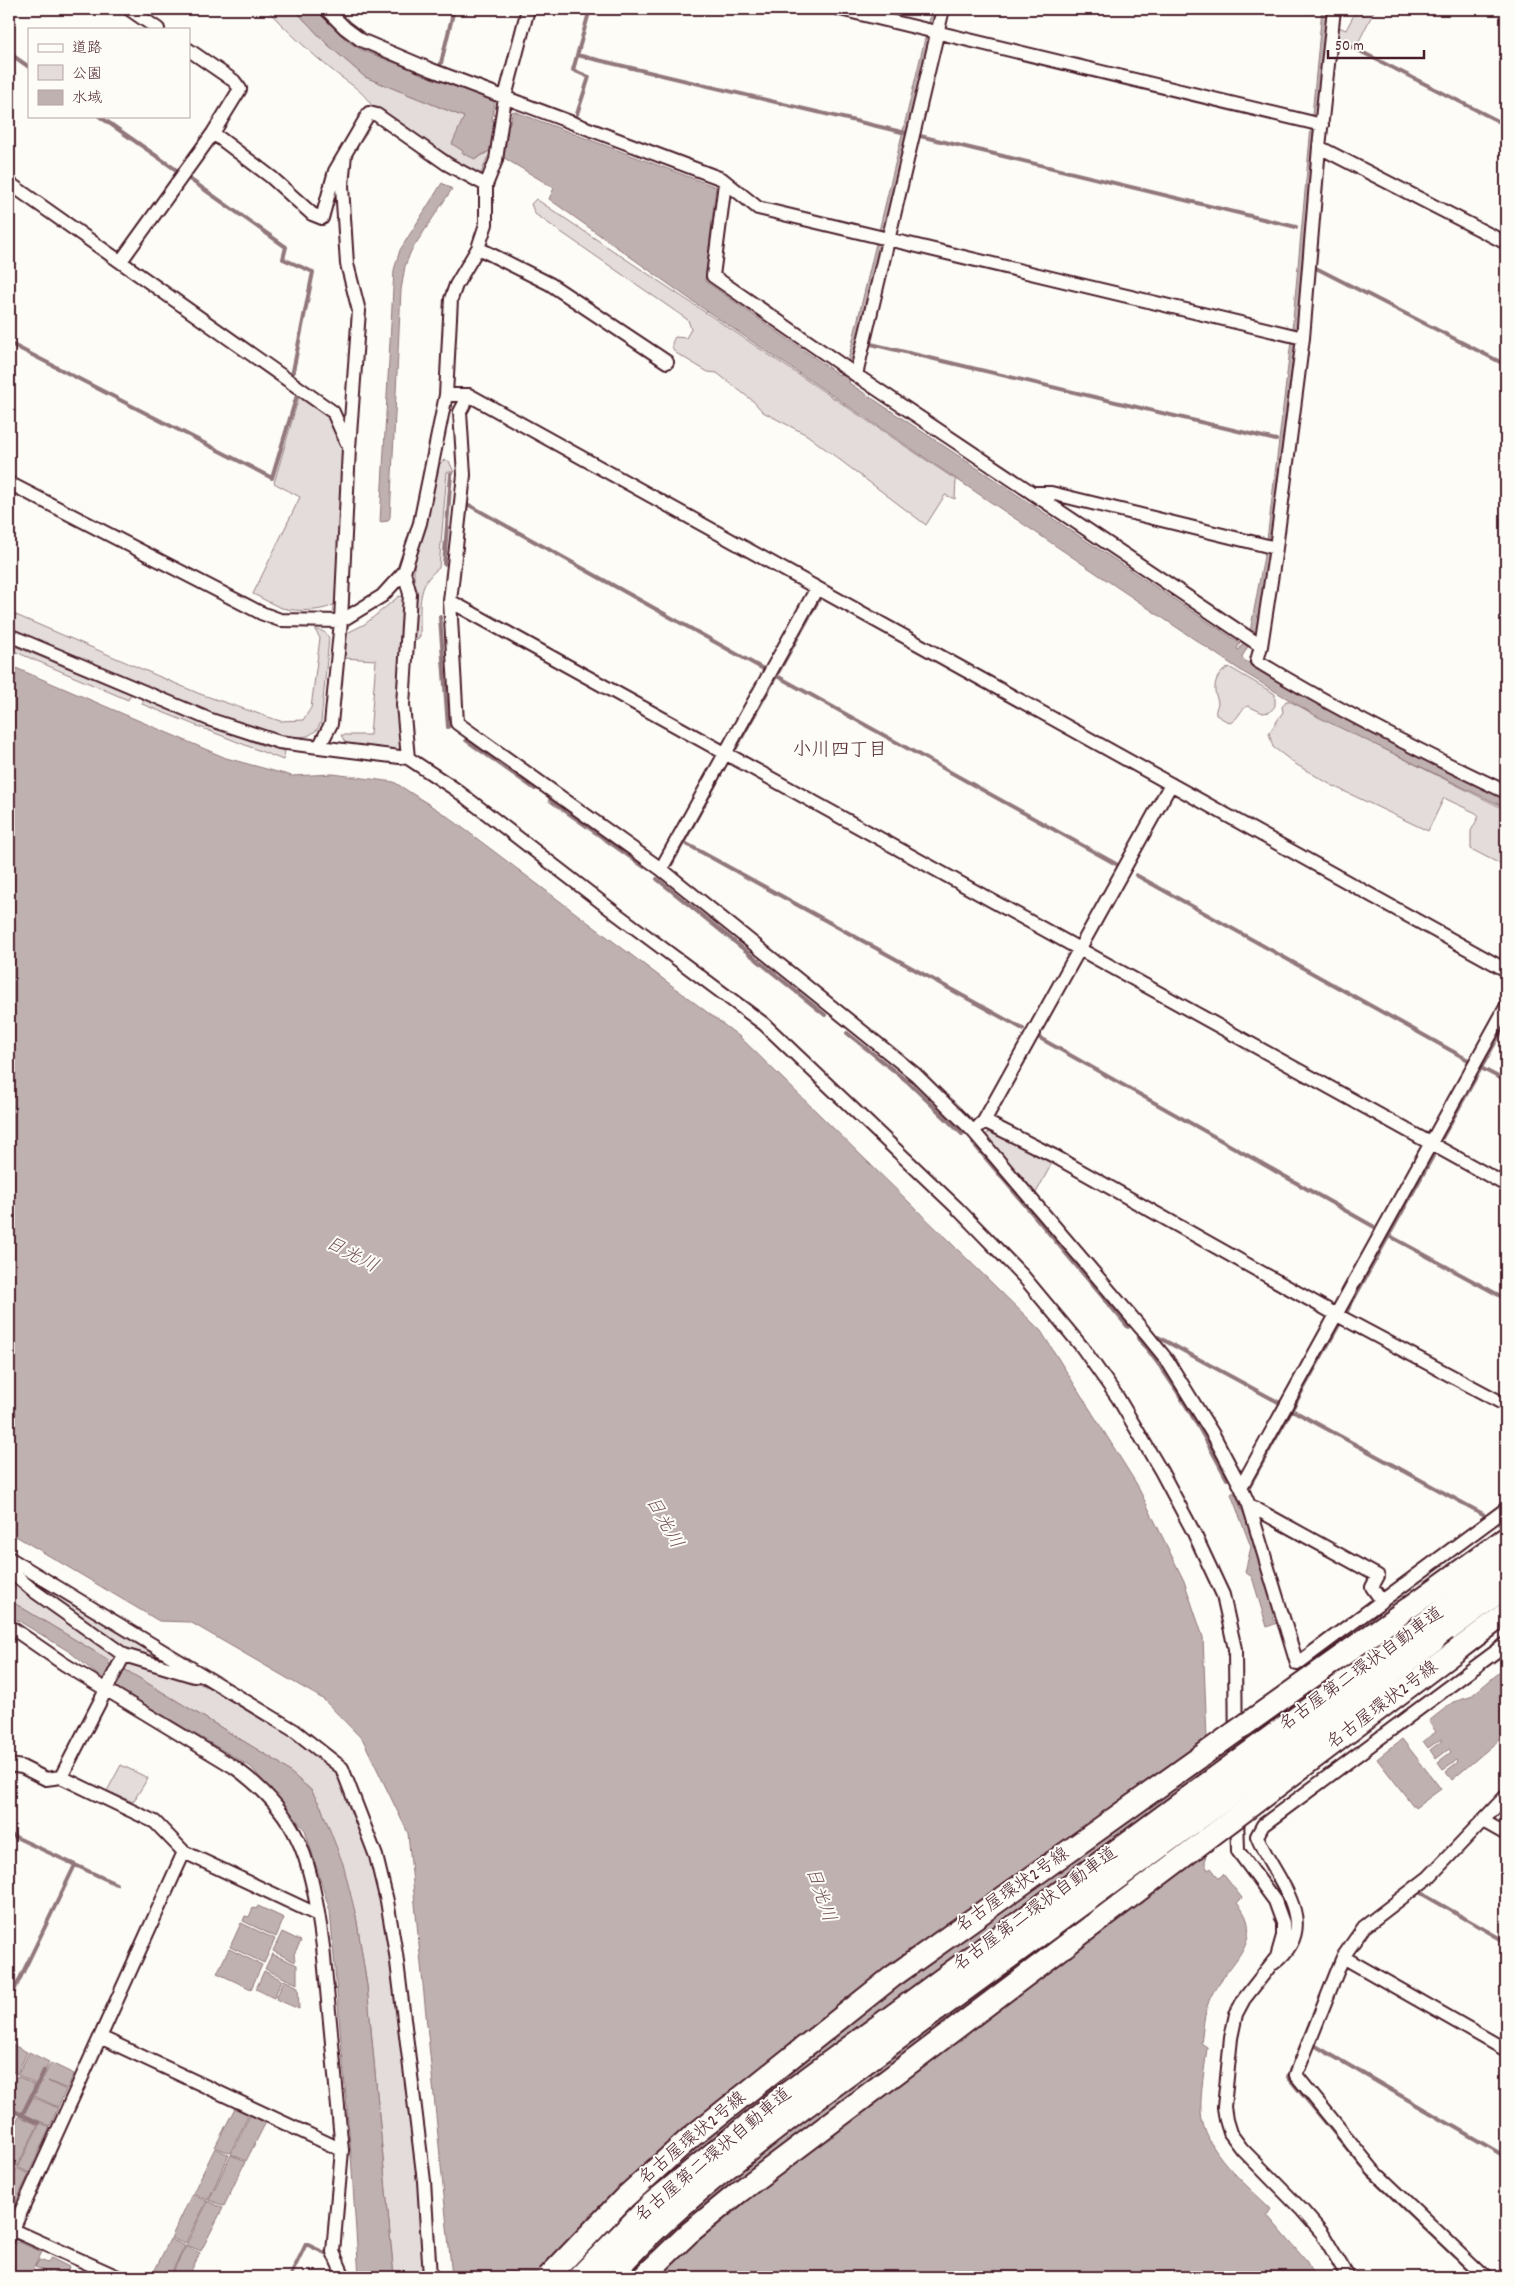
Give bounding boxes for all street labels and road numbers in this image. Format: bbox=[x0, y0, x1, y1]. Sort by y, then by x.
street label: 名古屋第二環状自動車道 bbox=[1275, 1602, 1449, 1738]
street label: 名古屋環状2号線 bbox=[1322, 1656, 1444, 1756]
street label: 名古屋第二環状自動車道 bbox=[949, 1842, 1123, 1978]
street label: 名古屋環状2号線 bbox=[951, 1842, 1075, 1940]
street label: 名古屋第二環状自動車道 bbox=[630, 2083, 798, 2229]
street label: 名古屋環状2号線 bbox=[634, 2086, 752, 2192]

